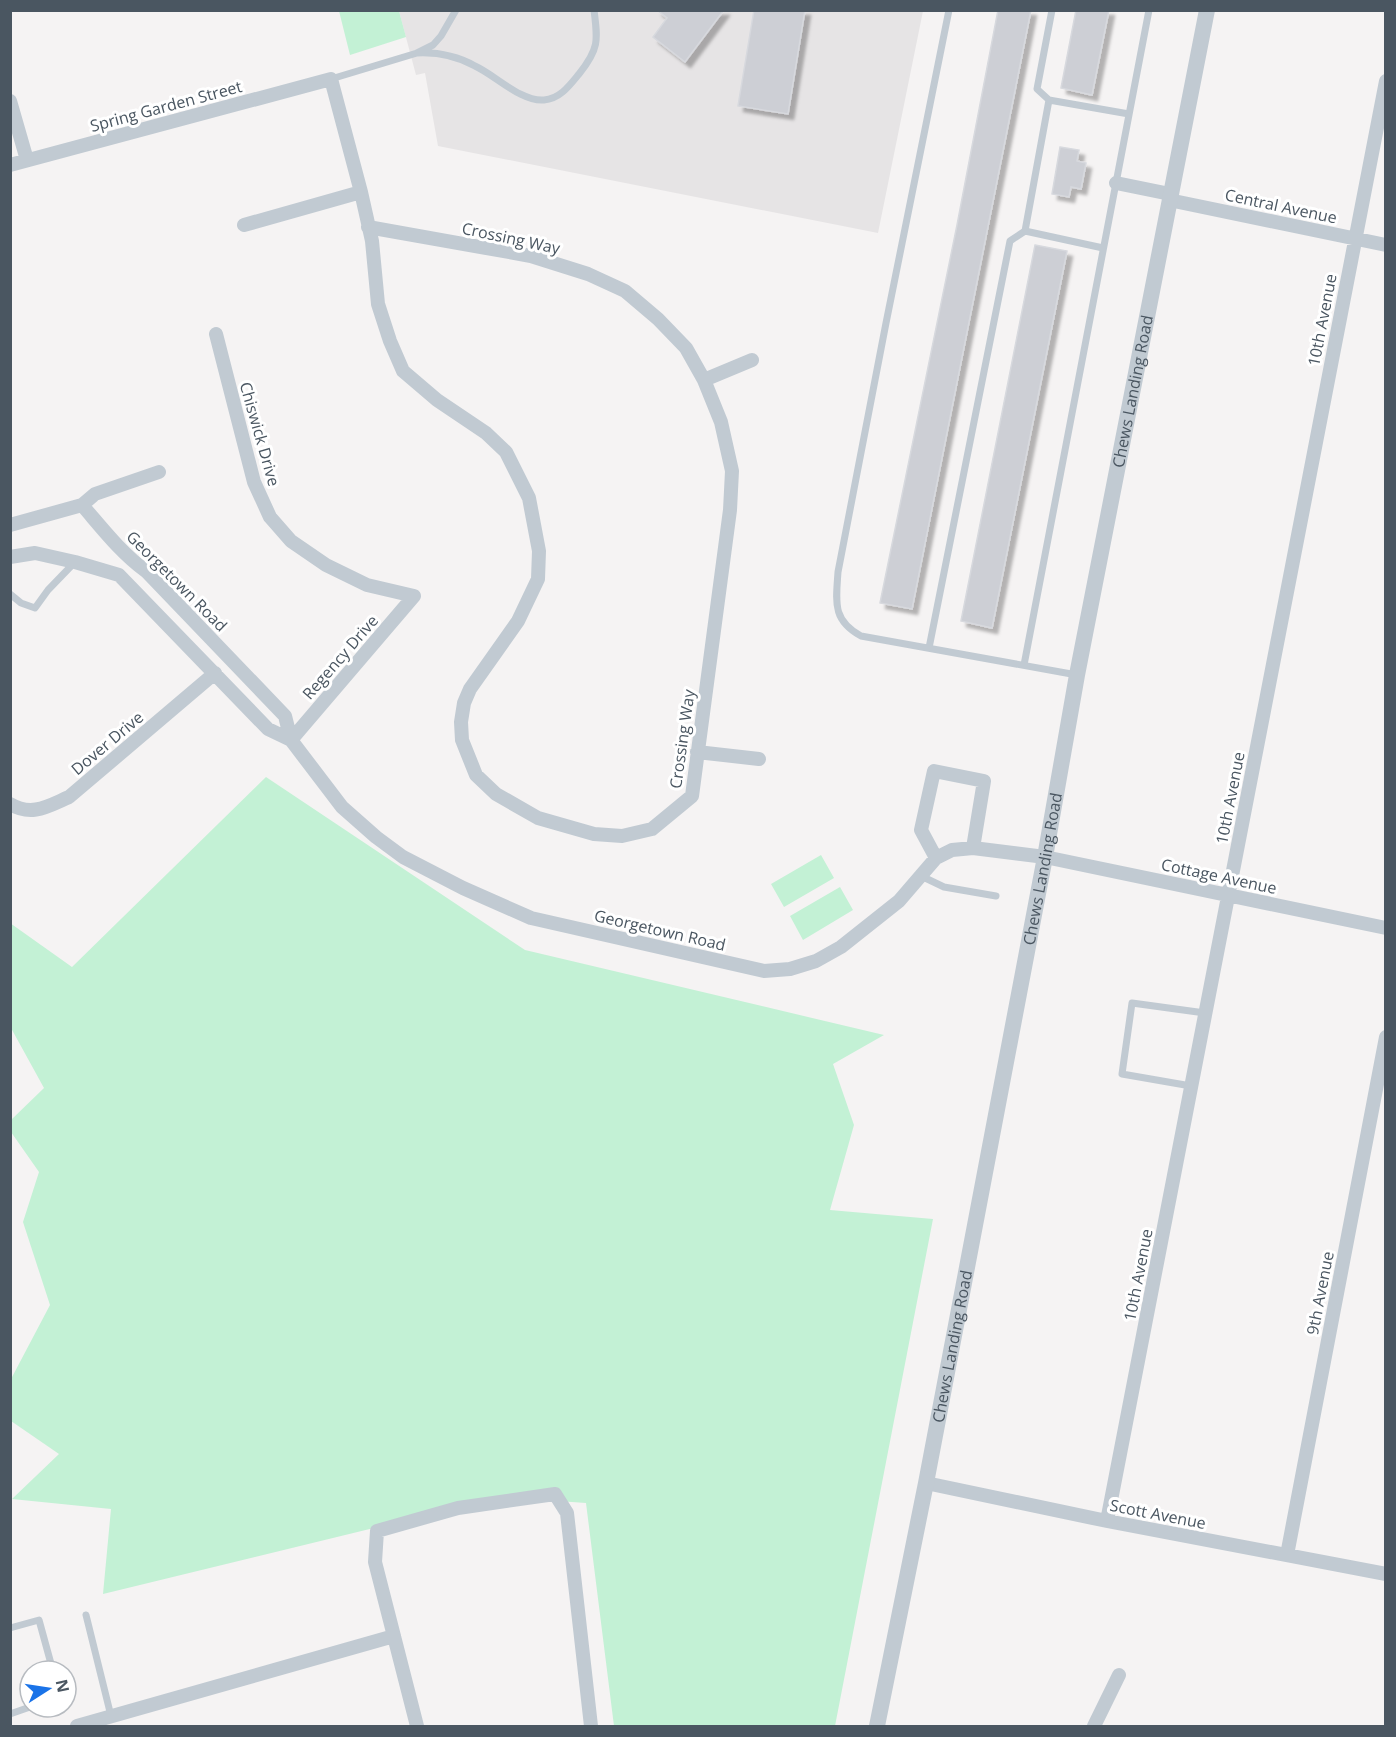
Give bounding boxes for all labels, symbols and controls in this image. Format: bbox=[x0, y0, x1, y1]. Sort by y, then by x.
street label: Spring Garden Street bbox=[88, 75, 245, 137]
street label: Central Avenue bbox=[1223, 183, 1339, 229]
street label: Crossing Way bbox=[460, 217, 563, 259]
street label: 10th Avenue bbox=[1302, 272, 1342, 368]
street label: Chews Landing Road bbox=[1107, 313, 1158, 469]
street label: Chiswick Drive bbox=[235, 379, 285, 489]
street label: Georgetown Road bbox=[122, 526, 232, 636]
street label: Regency Drive bbox=[297, 610, 383, 704]
street label: Crossing Way bbox=[664, 687, 700, 790]
street label: Dover Drive bbox=[66, 706, 148, 780]
street label: 10th Avenue bbox=[1210, 750, 1250, 846]
street label: Chews Landing Road bbox=[1017, 791, 1067, 947]
street label: Cottage Avenue bbox=[1159, 853, 1279, 899]
street label: Georgetown Road bbox=[592, 904, 728, 956]
street label: 10th Avenue bbox=[1118, 1227, 1158, 1323]
street label: 9th Avenue bbox=[1301, 1249, 1339, 1337]
street label: Chews Landing Road bbox=[927, 1268, 977, 1424]
street label: Scott Avenue bbox=[1108, 1494, 1208, 1534]
north arrow bbox=[18, 1659, 78, 1719]
text: N bbox=[51, 1677, 75, 1695]

